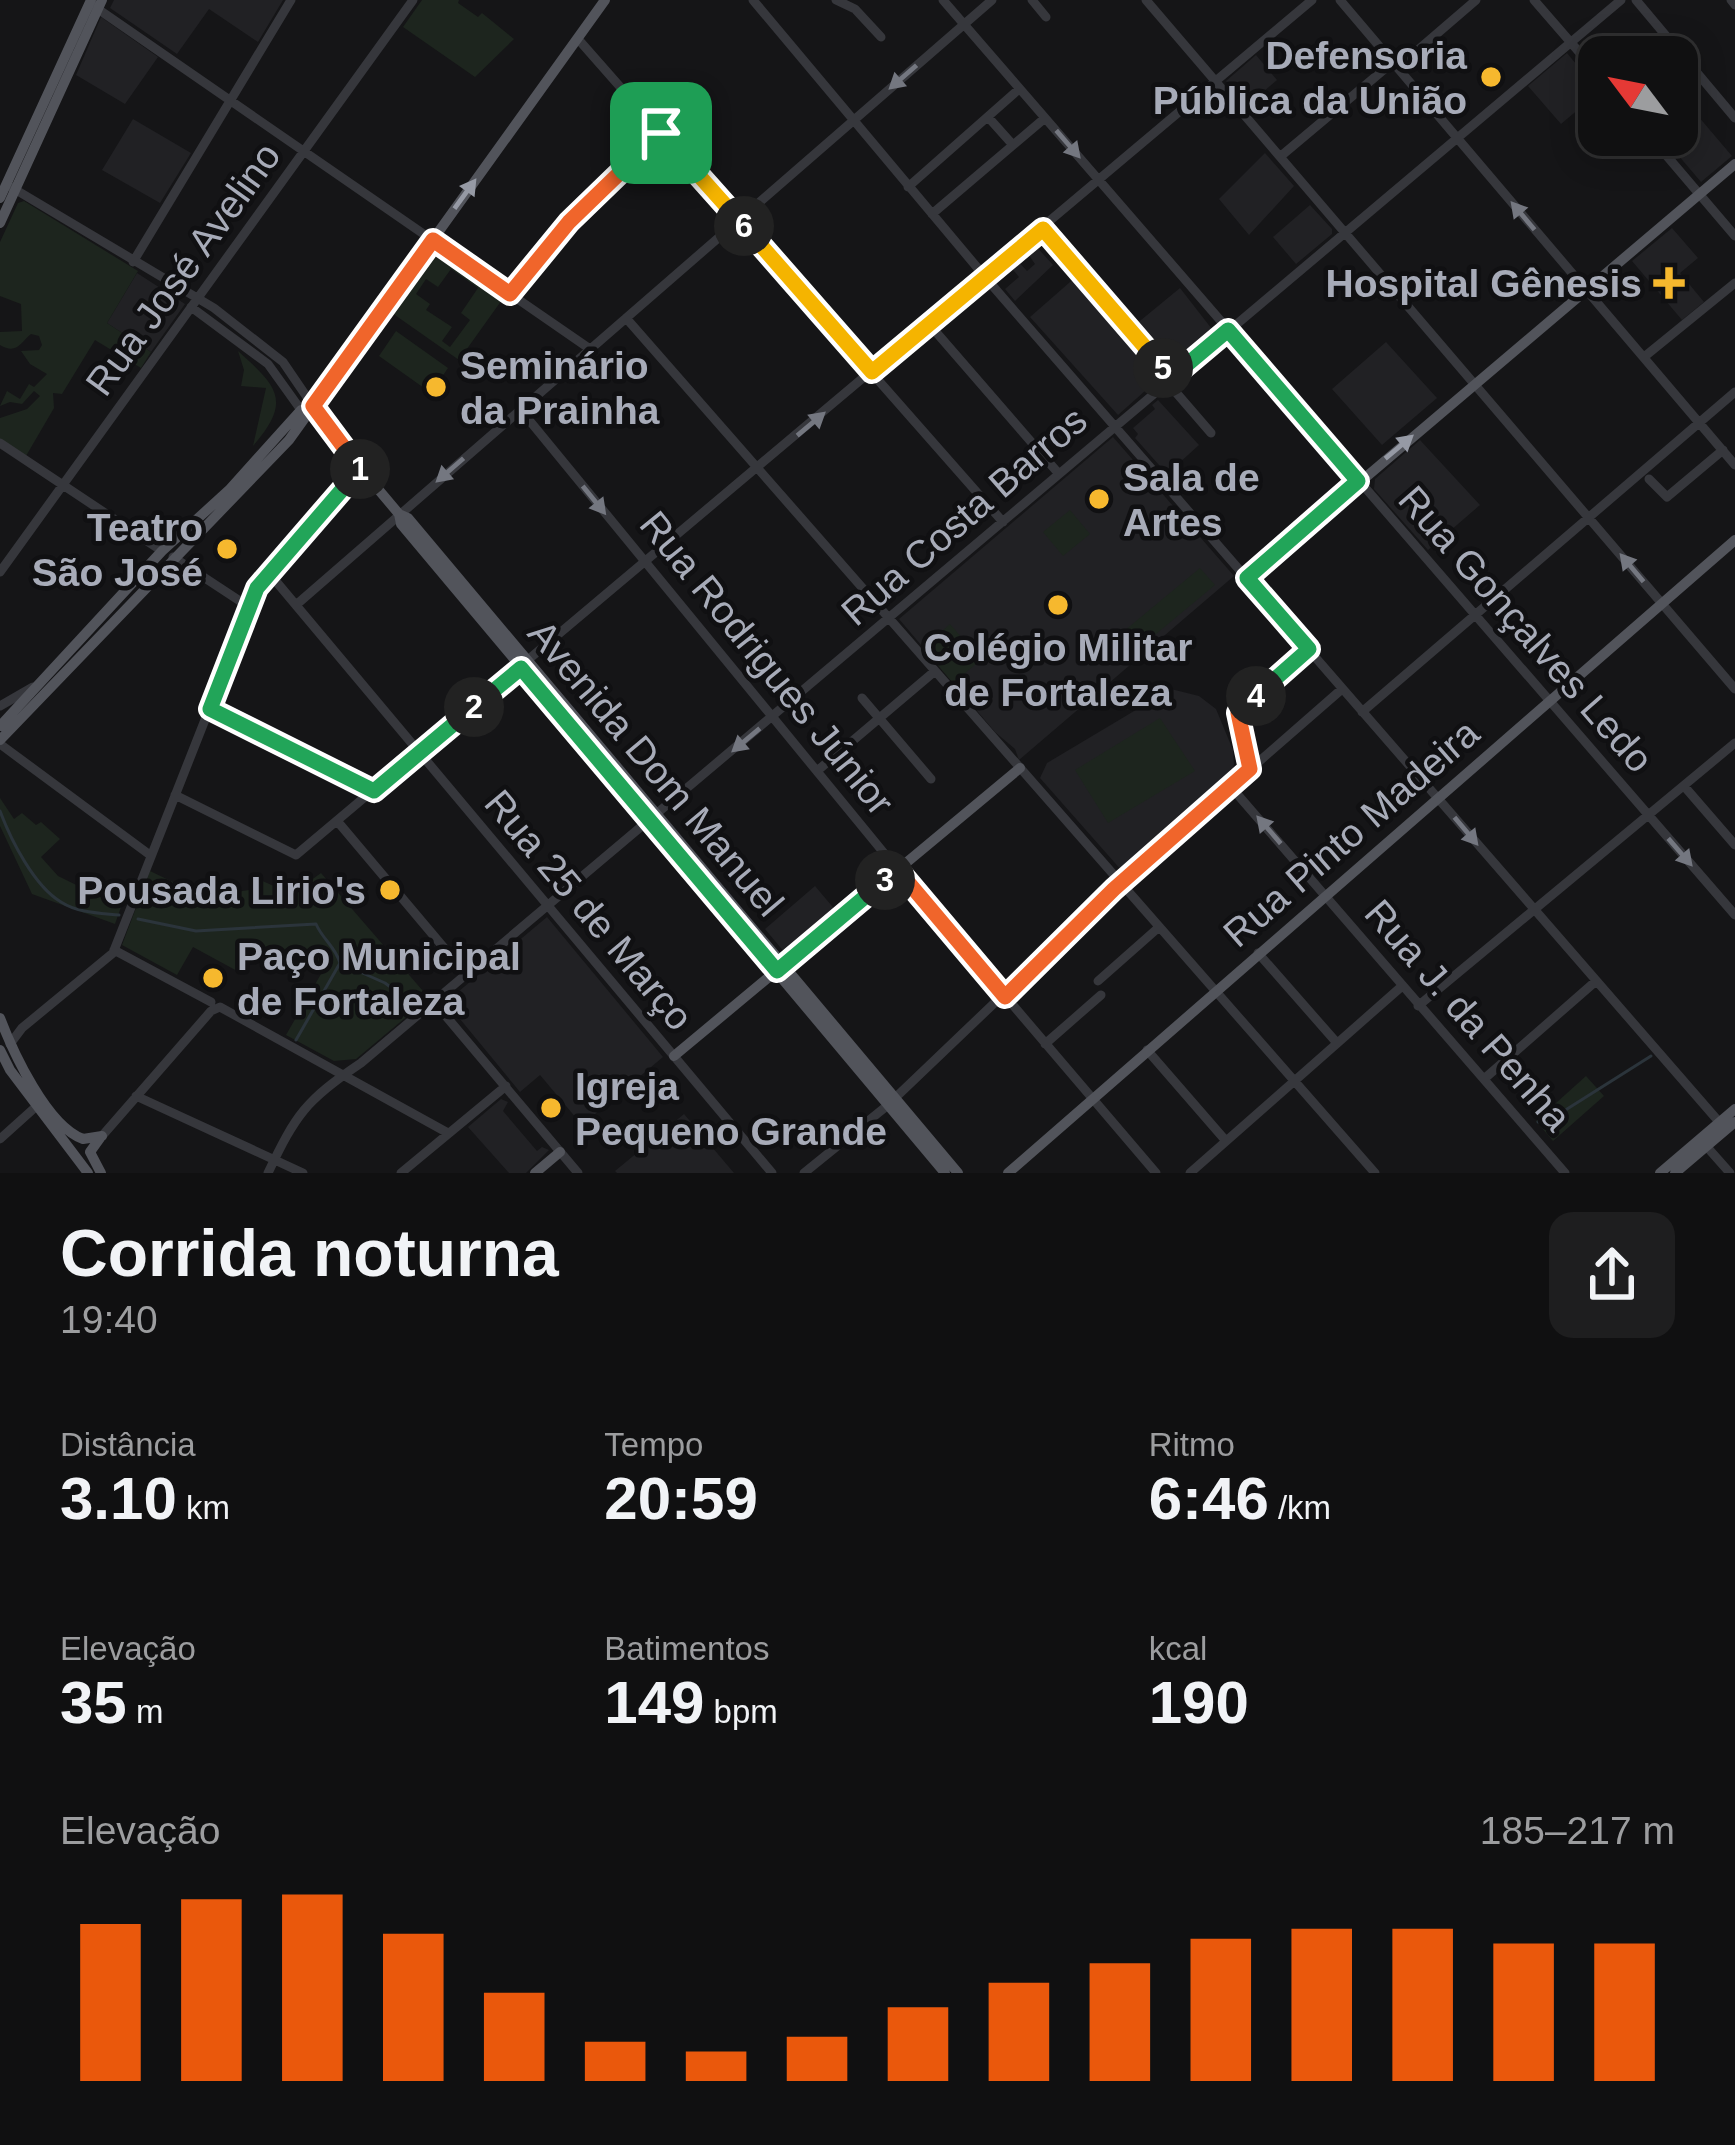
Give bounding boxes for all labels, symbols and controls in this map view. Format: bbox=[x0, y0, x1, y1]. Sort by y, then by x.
place label: Defensoria Pública da União bbox=[1153, 34, 1467, 122]
north arrow bbox=[1578, 36, 1698, 156]
map controls bbox=[1578, 36, 1698, 156]
one-way arrow bbox=[888, 63, 918, 90]
marker: Defensoria Pública da União bbox=[1478, 64, 1504, 90]
pin bbox=[610, 82, 712, 184]
icon: arrive bbox=[628, 100, 694, 166]
one-way arrow bbox=[1054, 129, 1080, 159]
street label: Rua José Avelino bbox=[77, 135, 289, 403]
one-way arrow bbox=[453, 178, 477, 210]
pin: 6 bbox=[714, 196, 774, 256]
one-way arrow bbox=[1510, 201, 1536, 231]
text: 6 bbox=[735, 207, 753, 244]
place label: Hospital Gênesis bbox=[1326, 262, 1642, 305]
marker: Hospital Gênesis bbox=[1653, 267, 1685, 299]
pin: 5 bbox=[1133, 338, 1193, 398]
place label: Seminário da Prainha bbox=[460, 344, 660, 432]
text: 5 bbox=[1154, 349, 1172, 386]
marker: Seminário da Prainha bbox=[423, 374, 449, 400]
street label: Rua Costa Barros bbox=[833, 398, 1095, 634]
one-way arrow bbox=[796, 412, 826, 438]
one-way arrow bbox=[1384, 434, 1414, 460]
pin: 1 bbox=[330, 439, 390, 499]
text: 1 bbox=[351, 450, 369, 487]
one-way arrow bbox=[435, 456, 465, 483]
place label: Sala de Artes bbox=[1123, 456, 1260, 544]
street label: Rua Gonçalves Ledo bbox=[1390, 477, 1662, 781]
one-way arrow bbox=[581, 484, 606, 515]
marker: Sala de Artes bbox=[1086, 486, 1112, 512]
street label: Rua Rodrigues Júnior bbox=[632, 503, 902, 823]
place label: Teatro São José bbox=[32, 506, 203, 594]
marker: Teatro São José bbox=[214, 536, 240, 562]
one-way arrow bbox=[1619, 553, 1645, 583]
marker: Colégio Militar de Fortaleza bbox=[1045, 592, 1071, 618]
street label: Avenida Dom Manuel bbox=[520, 612, 792, 924]
place label: Colégio Militar de Fortaleza bbox=[924, 626, 1192, 714]
pin: 4 bbox=[1226, 666, 1286, 726]
pin: 2 bbox=[444, 677, 504, 737]
text: 4 bbox=[1247, 677, 1265, 714]
text: 2 bbox=[465, 688, 483, 725]
street label: Rua Pinto Madeira bbox=[1215, 711, 1487, 955]
one-way arrow bbox=[731, 726, 761, 752]
street label: Rua 25 de Março bbox=[476, 782, 702, 1038]
one-way arrow bbox=[1256, 815, 1283, 845]
one-way arrow bbox=[1452, 816, 1479, 846]
one-way arrow bbox=[1666, 837, 1693, 867]
pin: 3 bbox=[855, 850, 915, 910]
text: 3 bbox=[876, 861, 894, 898]
place label: Pousada Lirio's bbox=[77, 869, 366, 912]
marker: Pousada Lirio's bbox=[377, 877, 403, 903]
street label: Rua J. da Penha bbox=[1356, 891, 1580, 1139]
place label: Paço Municipal de Fortaleza bbox=[237, 935, 521, 1023]
marker: Paço Municipal de Fortaleza bbox=[200, 965, 226, 991]
place label: Igreja Pequeno Grande bbox=[575, 1065, 887, 1153]
marker: Igreja Pequeno Grande bbox=[538, 1095, 564, 1121]
button: share bbox=[1549, 1212, 1675, 1338]
text: Corrida noturna bbox=[60, 1216, 559, 1290]
text: 19:40 bbox=[60, 1298, 158, 1341]
text: Distância bbox=[60, 1426, 196, 1463]
text: Tempo bbox=[604, 1426, 703, 1463]
text: Ritmo bbox=[1149, 1426, 1235, 1463]
text: 3.10 bbox=[60, 1465, 177, 1532]
text: 20:59 bbox=[604, 1465, 758, 1532]
text: 6:46 bbox=[1149, 1465, 1269, 1532]
text: km bbox=[177, 1489, 230, 1526]
text: /km bbox=[1269, 1489, 1331, 1526]
text: Elevação bbox=[60, 1630, 196, 1667]
text: Batimentos bbox=[604, 1630, 769, 1667]
text: kcal bbox=[1149, 1630, 1207, 1667]
text: 35 bbox=[60, 1669, 127, 1736]
text: 149 bbox=[604, 1669, 704, 1736]
text: 190 bbox=[1149, 1669, 1249, 1736]
text: m bbox=[127, 1693, 163, 1730]
text: bpm bbox=[704, 1693, 778, 1730]
text: Elevação bbox=[60, 1809, 220, 1852]
text: 185–217 m bbox=[1480, 1809, 1675, 1852]

